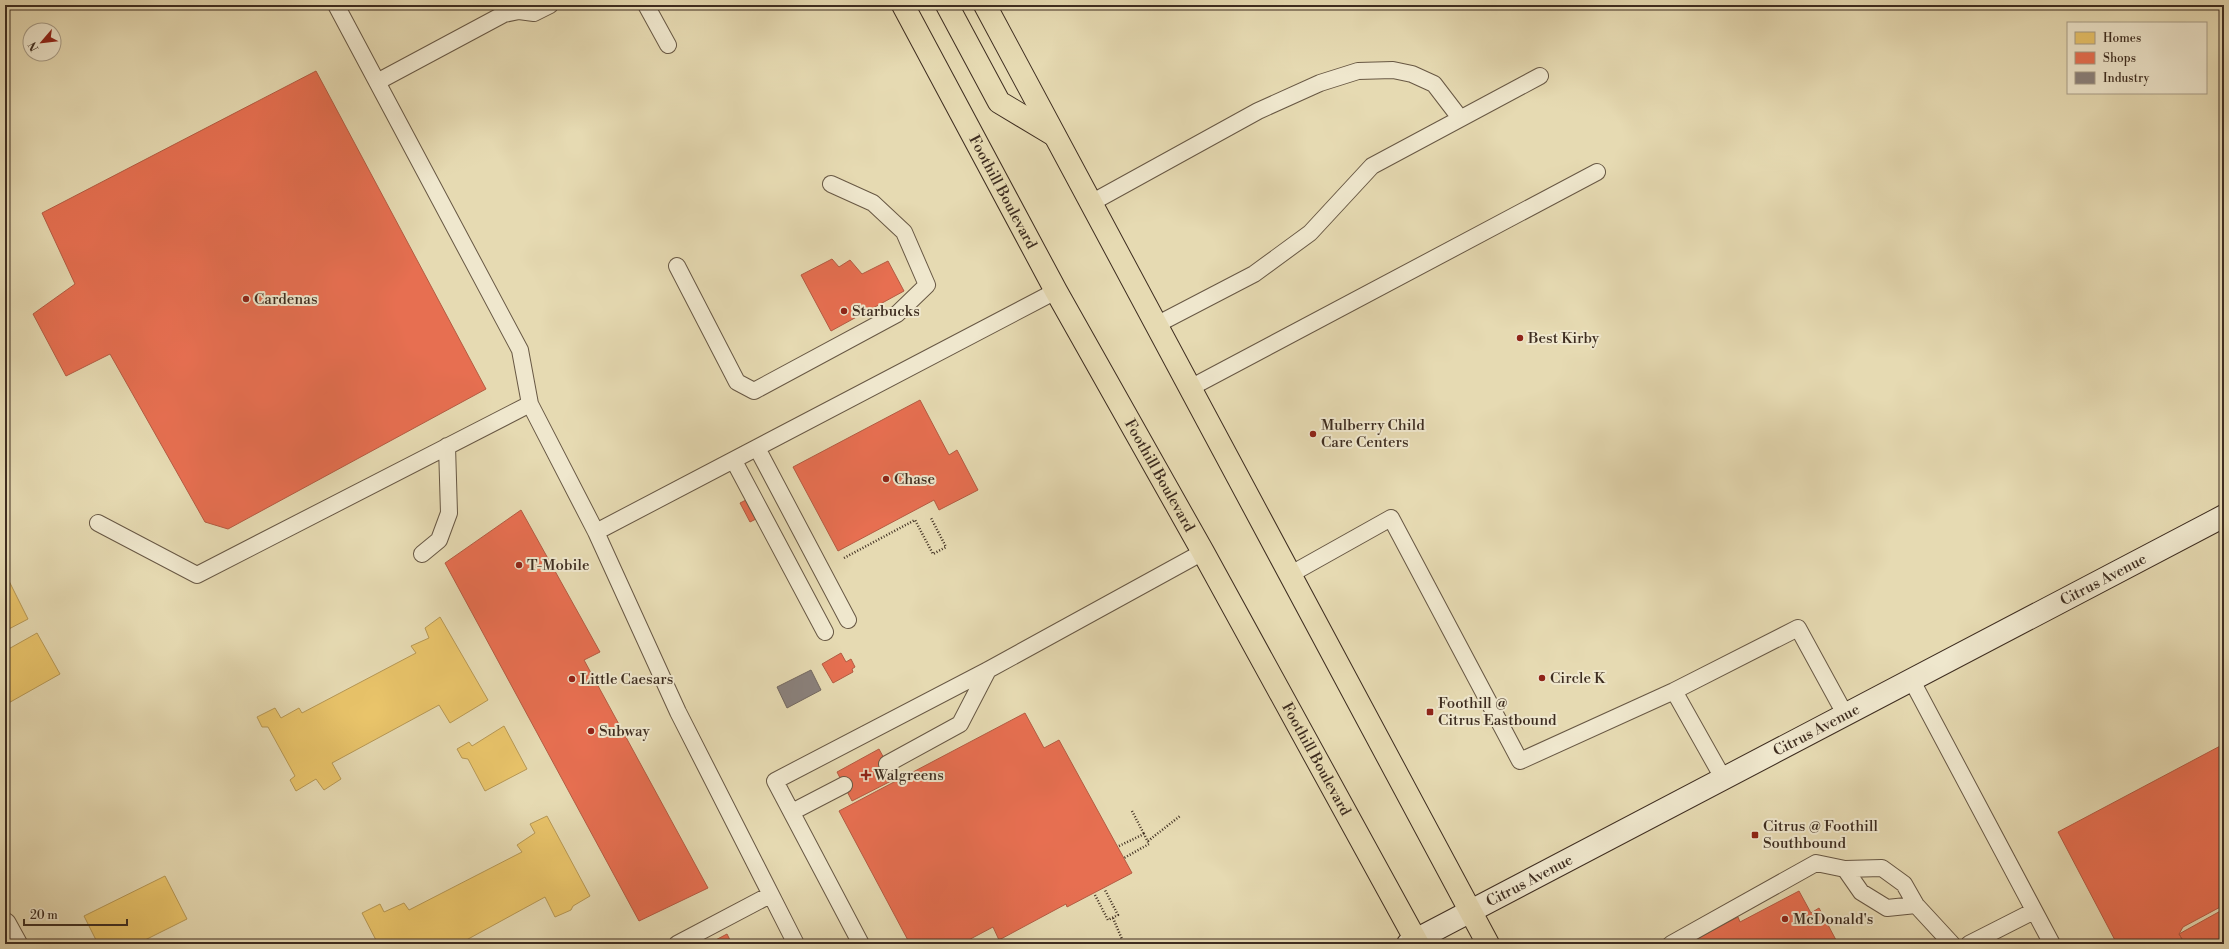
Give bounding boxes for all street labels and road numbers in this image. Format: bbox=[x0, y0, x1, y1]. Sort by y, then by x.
street label: Foothill Boulevard bbox=[964, 132, 1041, 253]
street label: Foothill Boulevard bbox=[1120, 416, 1199, 536]
street label: Citrus Avenue bbox=[2057, 549, 2150, 610]
street label: Foothill Boulevard bbox=[1277, 699, 1355, 820]
street label: Citrus Avenue bbox=[1770, 700, 1863, 761]
street label: Citrus Avenue bbox=[1483, 850, 1576, 911]

